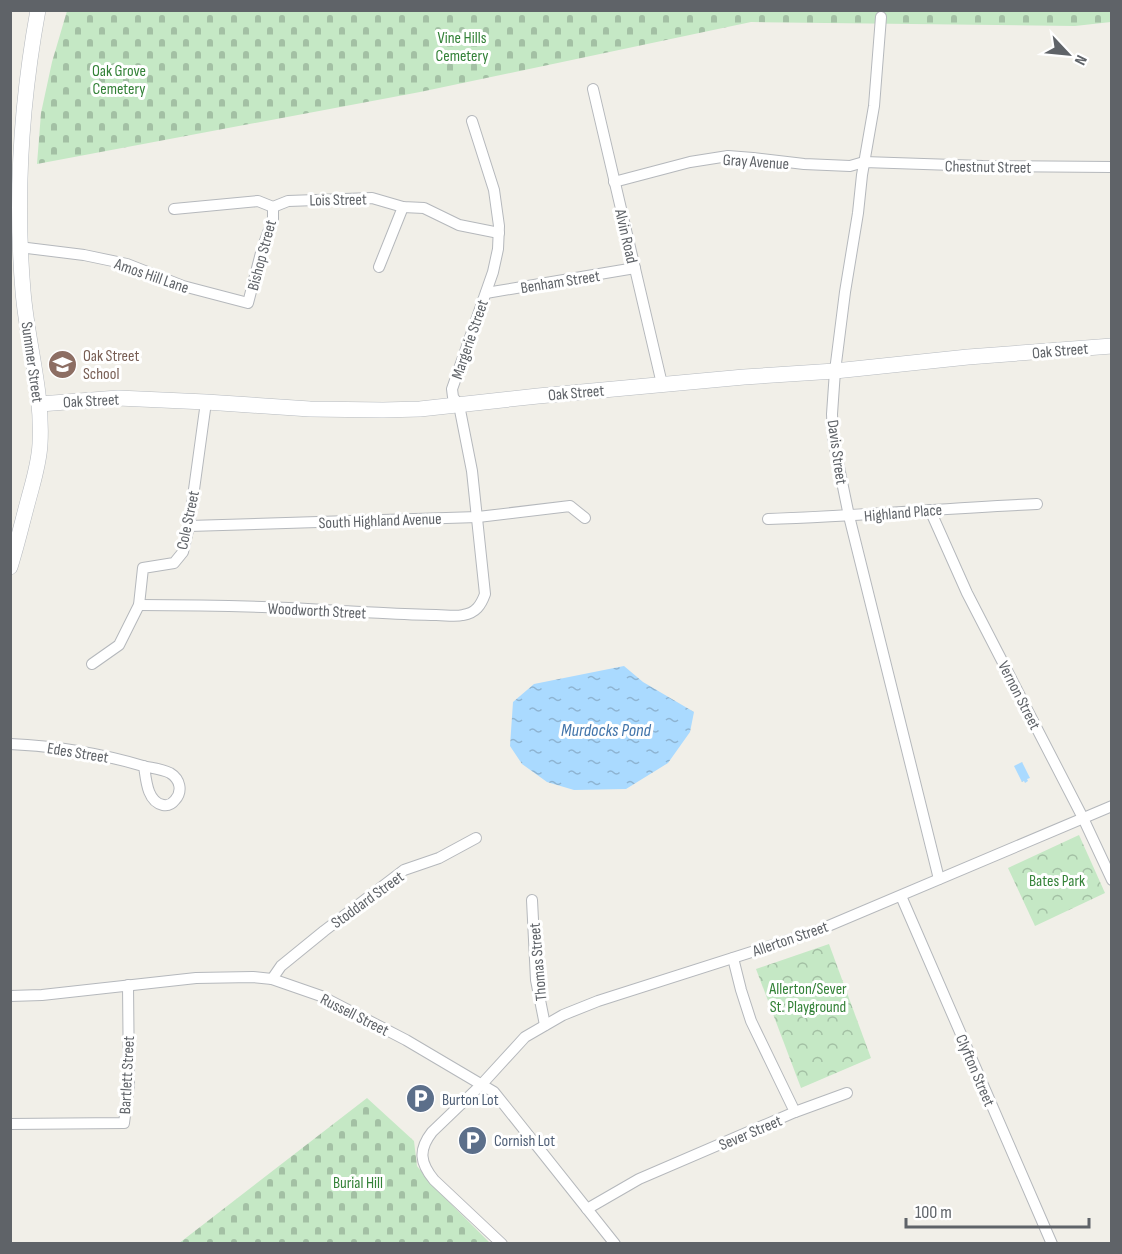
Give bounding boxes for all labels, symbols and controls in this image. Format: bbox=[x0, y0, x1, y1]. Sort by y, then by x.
north arrow bbox=[1038, 24, 1098, 84]
park label: Vine Hills Cemetery bbox=[436, 29, 488, 66]
text: N bbox=[1070, 52, 1091, 68]
park label: Oak Grove Cemetery bbox=[92, 62, 146, 99]
street label: Gray Avenue bbox=[722, 151, 790, 174]
street label: Chestnut Street bbox=[945, 157, 1031, 178]
street label: Lois Street bbox=[309, 190, 367, 210]
street label: Alvin Road bbox=[610, 206, 641, 265]
street label: Bishop Street bbox=[244, 218, 281, 293]
street label: Amos Hill Lane bbox=[111, 255, 191, 298]
street label: Benham Street bbox=[519, 267, 601, 298]
street label: Margerie Street bbox=[448, 297, 493, 382]
street label: Summer Street bbox=[16, 321, 47, 404]
street label: Oak Street bbox=[1031, 340, 1089, 363]
place label: Oak Street School bbox=[83, 347, 139, 384]
school or university icon: Oak Street School bbox=[46, 348, 78, 380]
street label: Oak Street bbox=[547, 382, 605, 405]
street label: Oak Street bbox=[62, 391, 120, 412]
street label: Davis Street bbox=[823, 419, 850, 486]
street label: Cole Street bbox=[173, 489, 204, 552]
street label: Highland Place bbox=[863, 501, 943, 526]
street label: South Highland Avenue bbox=[318, 510, 442, 533]
street label: Woodworth Street bbox=[267, 599, 367, 624]
street label: Vernon Street bbox=[993, 658, 1044, 733]
water label: Murdocks Pond bbox=[561, 720, 652, 741]
street label: Edes Street bbox=[46, 739, 110, 768]
street label: Stoddard Street bbox=[328, 867, 408, 933]
park label: Bates Park bbox=[1029, 872, 1085, 891]
street label: Allerton Street bbox=[749, 918, 831, 962]
street label: Thomas Street bbox=[526, 922, 551, 1002]
park label: Allerton/Sever St. Playground bbox=[768, 980, 847, 1017]
street label: Russell Street bbox=[317, 990, 392, 1041]
street label: Clyfton Street bbox=[951, 1032, 998, 1109]
street label: Bartlett Street bbox=[116, 1035, 139, 1115]
parking icon: Burton Lot bbox=[405, 1083, 437, 1115]
place label: Burton Lot bbox=[442, 1091, 499, 1110]
street label: Sever Street bbox=[716, 1112, 785, 1155]
parking icon: Cornish Lot bbox=[457, 1124, 489, 1156]
place label: Cornish Lot bbox=[494, 1132, 555, 1151]
park label: Burial Hill bbox=[333, 1174, 383, 1193]
scale bar bbox=[906, 1191, 1089, 1229]
text: 100 m bbox=[915, 1202, 952, 1223]

